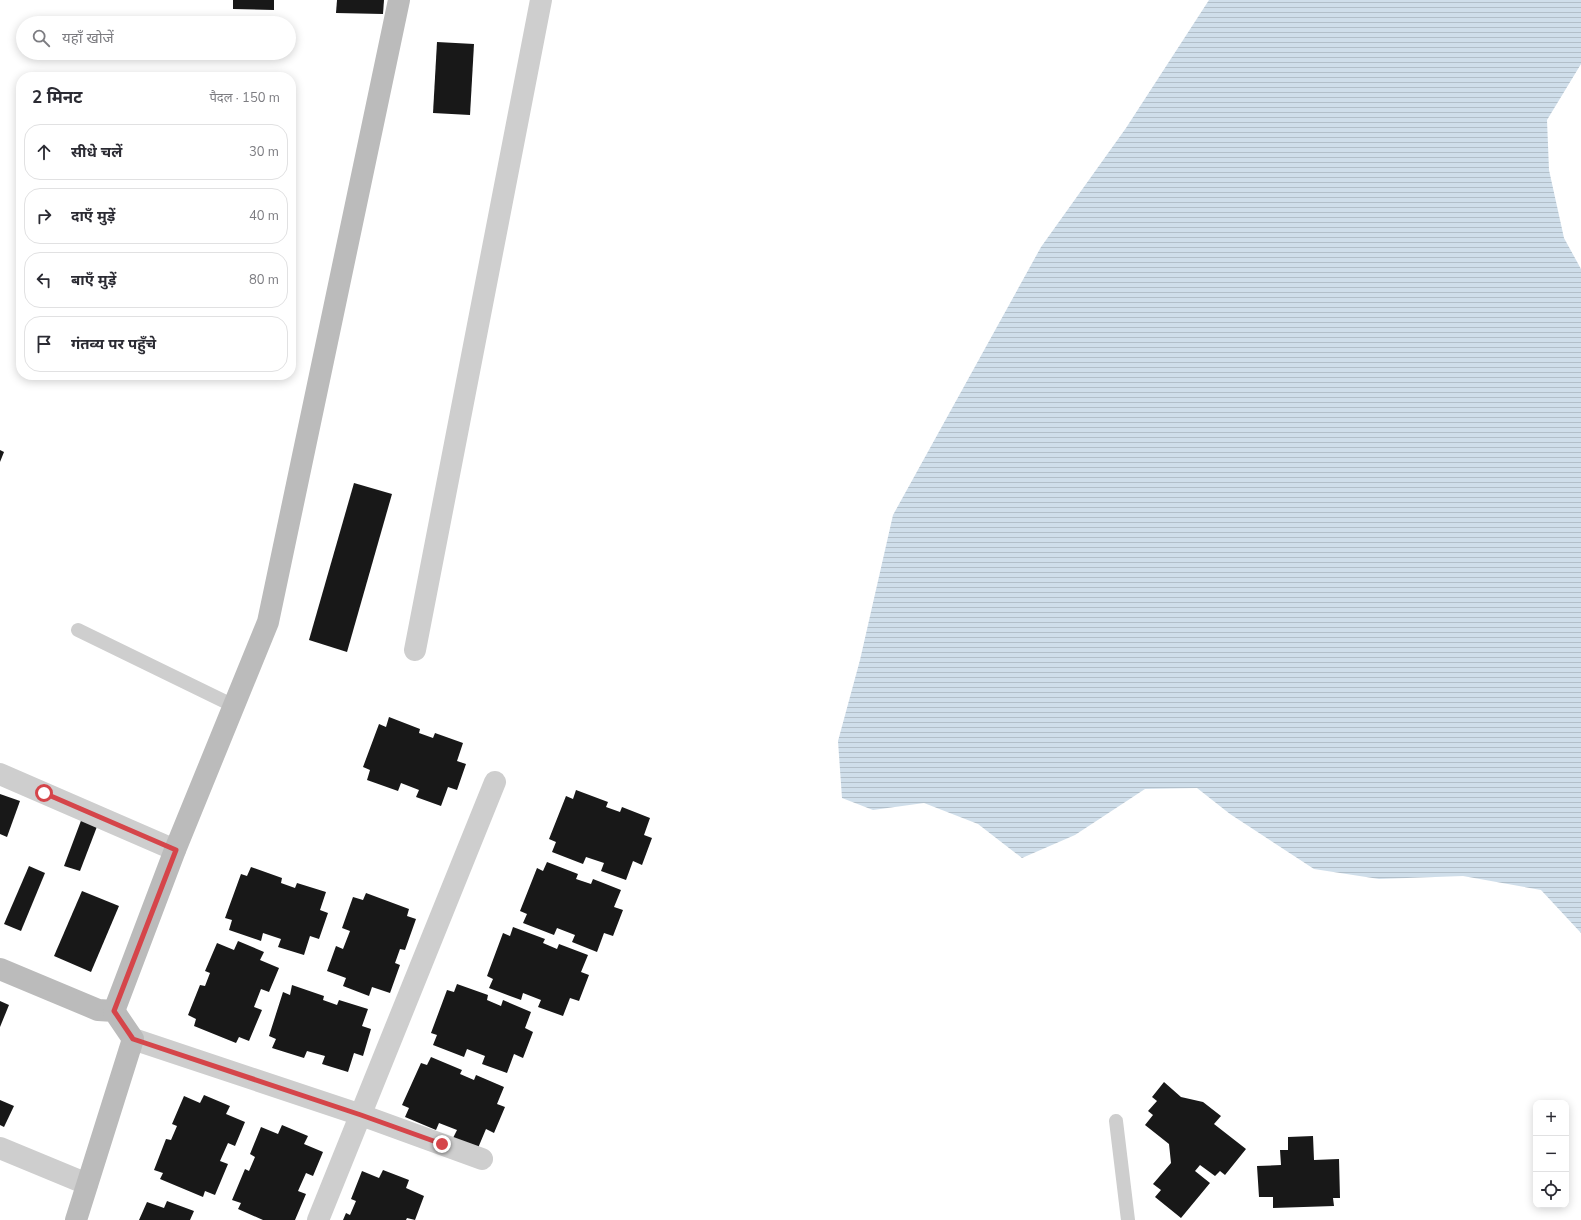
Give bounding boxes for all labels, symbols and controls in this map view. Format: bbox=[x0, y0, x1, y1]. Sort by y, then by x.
search box bbox=[16, 16, 296, 60]
icon: search bbox=[30, 27, 52, 49]
text: यहाँ खोजें bbox=[62, 28, 114, 48]
text: 2 मिनट bbox=[32, 86, 82, 109]
text: पैदल · 150 m bbox=[209, 89, 280, 107]
icon: ahead bbox=[33, 141, 55, 163]
text: सीधे चलें bbox=[71, 142, 122, 162]
text: 30 m bbox=[249, 143, 279, 161]
icon: right bbox=[33, 205, 55, 227]
text: दाएँ मुड़ें bbox=[71, 206, 115, 226]
text: 40 m bbox=[249, 207, 279, 225]
icon: left bbox=[33, 269, 55, 291]
text: बाएँ मुड़ें bbox=[71, 270, 116, 290]
text: 80 m bbox=[249, 271, 279, 289]
icon: arrive bbox=[33, 333, 55, 355]
text: गंतव्य पर पहुँचे bbox=[71, 334, 156, 354]
route start bbox=[35, 784, 53, 802]
map controls bbox=[1533, 1100, 1569, 1208]
button: + bbox=[1533, 1100, 1569, 1136]
route end bbox=[433, 1135, 451, 1153]
button: − bbox=[1533, 1136, 1569, 1172]
button: locate bbox=[1533, 1172, 1569, 1208]

